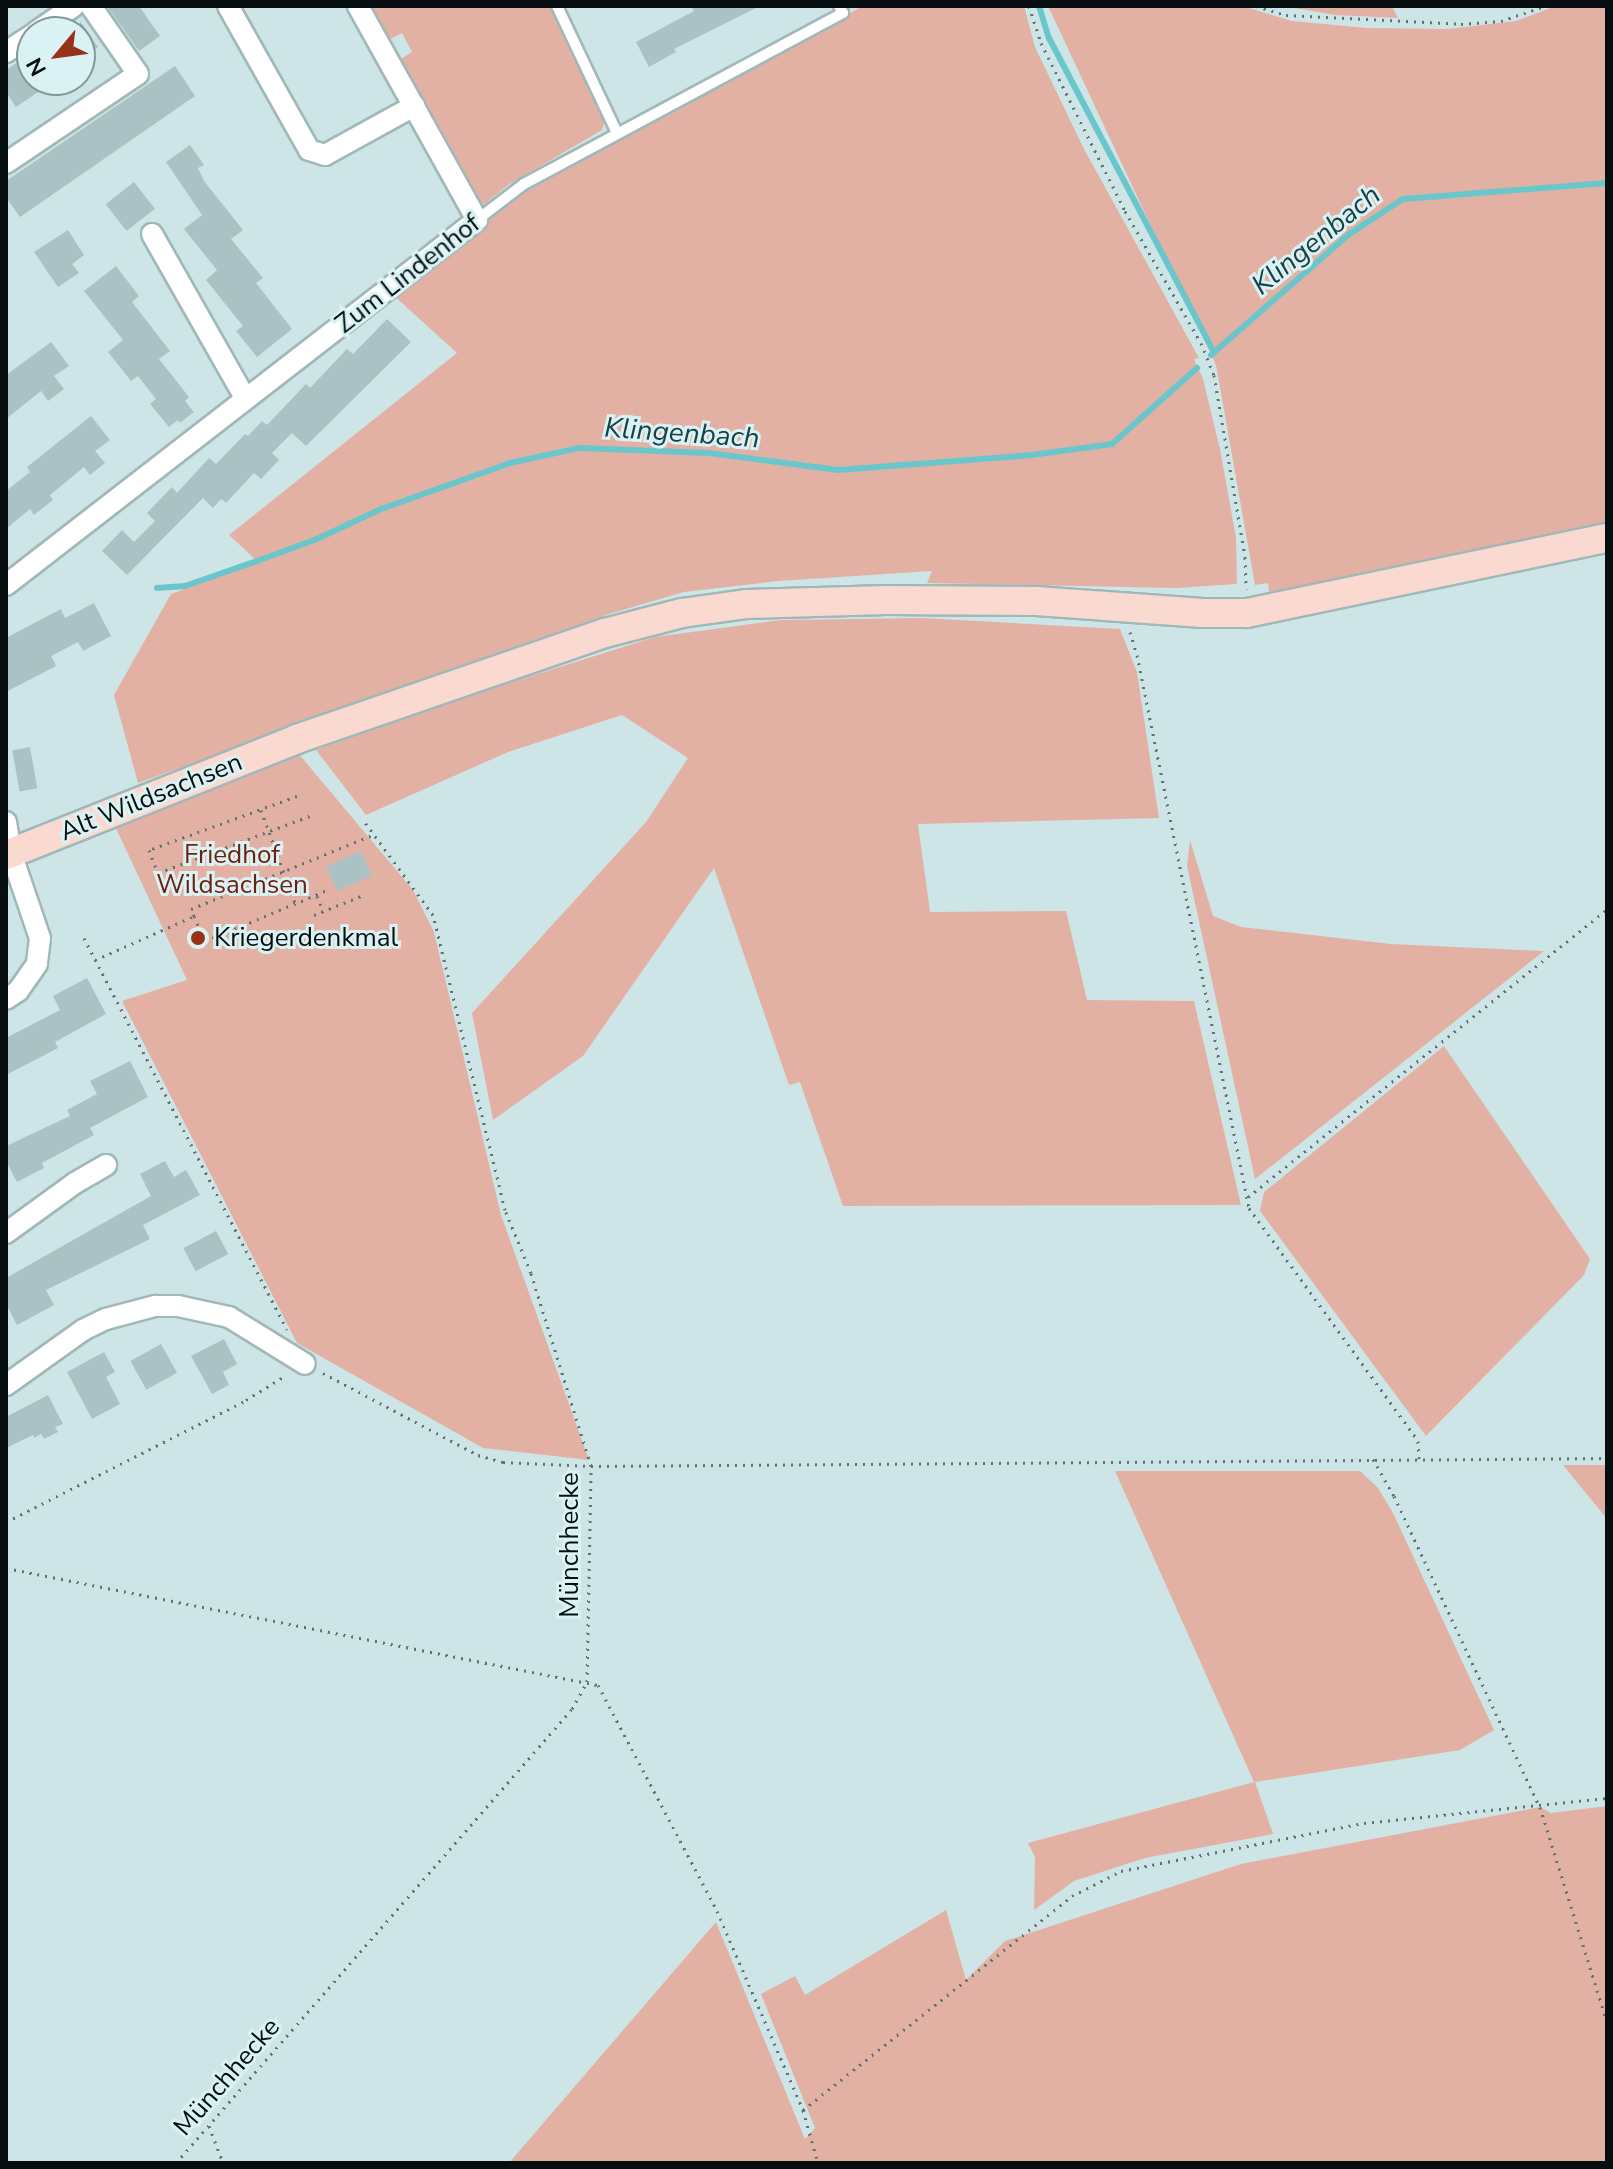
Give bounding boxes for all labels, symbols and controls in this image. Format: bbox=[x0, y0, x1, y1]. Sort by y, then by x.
north arrow bbox=[16, 16, 96, 96]
text: N bbox=[20, 52, 54, 81]
water label: Klingenbach bbox=[1245, 178, 1387, 302]
street label: Zum Lindenhof bbox=[329, 208, 487, 340]
water label: Klingenbach bbox=[603, 411, 761, 455]
street label: Alt Wildsachsen bbox=[55, 746, 247, 848]
park label: Friedhof Wildsachsen bbox=[156, 839, 308, 900]
place label: Kriegerdenkmal bbox=[214, 922, 398, 954]
marker: Kriegerdenkmal bbox=[189, 929, 207, 947]
street label: Münchhecke bbox=[554, 1472, 586, 1618]
street label: Münchhecke bbox=[167, 2012, 287, 2142]

